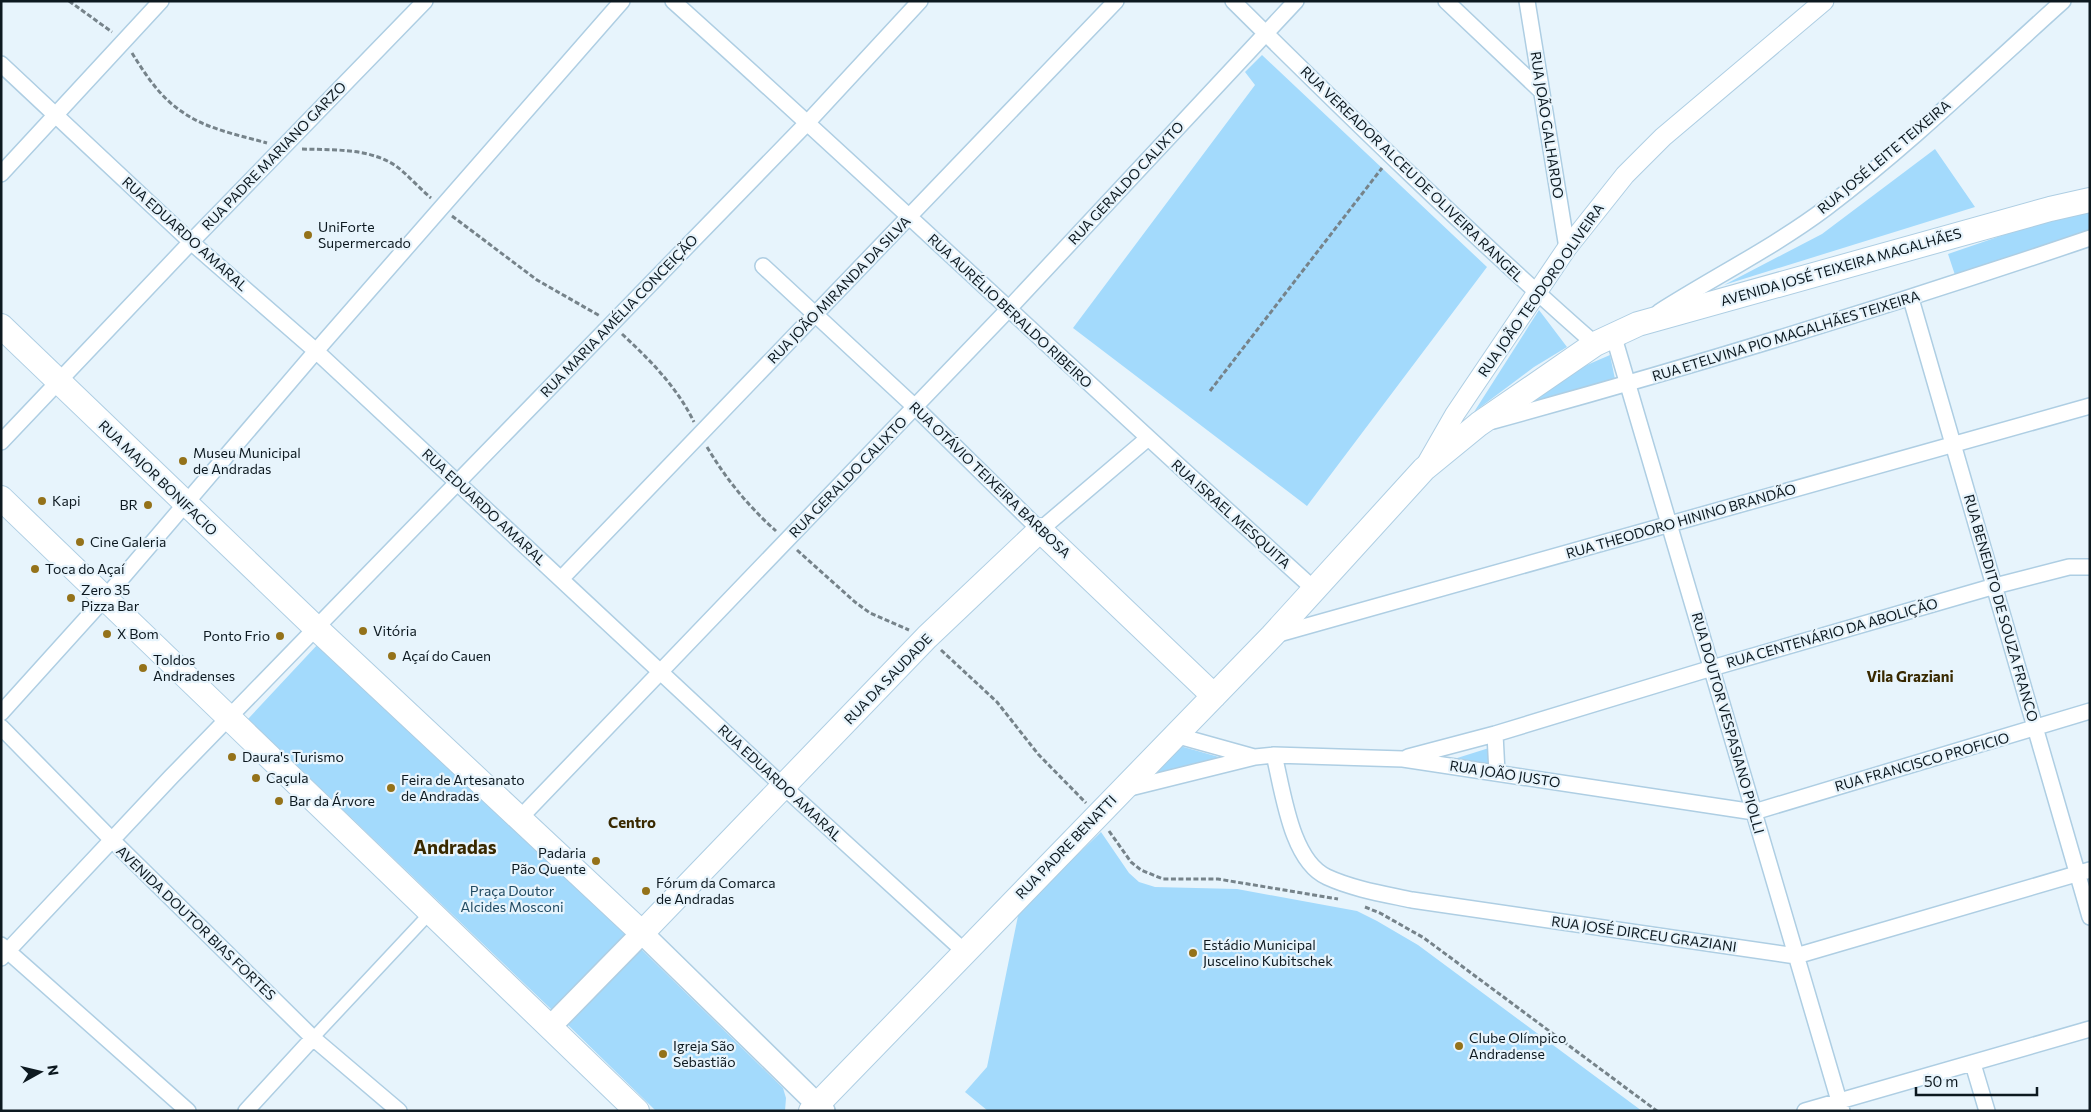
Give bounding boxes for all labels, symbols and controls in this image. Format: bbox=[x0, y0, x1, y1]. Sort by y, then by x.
street label: RUA JOÃO GALHARDO bbox=[1527, 50, 1568, 200]
street label: RUA VEREADOR ALCEU DE OLIVEIRA RANGEL bbox=[1297, 62, 1527, 285]
street label: RUA PADRE MARIANO GARZO bbox=[198, 78, 349, 234]
street label: RUA JOSÉ LEITE TEIXEIRA bbox=[1814, 96, 1954, 217]
street label: RUA GERALDO CALIXTO bbox=[1064, 118, 1187, 248]
street label: RUA EDUARDO AMARAL bbox=[119, 173, 252, 294]
street label: RUA JOÃO TEODORO OLIVEIRA bbox=[1474, 200, 1607, 380]
street label: RUA JOÃO MIRANDA DA SILVA bbox=[764, 212, 914, 367]
place label: UniForte Supermercado bbox=[318, 218, 411, 251]
street label: AVENIDA JOSÉ TEIXEIRA MAGALHÃES bbox=[1718, 224, 1963, 309]
marker: UniForte Supermercado bbox=[302, 229, 314, 241]
street label: RUA AURÉLIO BERALDO RIBEIRO bbox=[925, 230, 1096, 391]
street label: RUA MARIA AMÉLIA CONCEIÇÃO bbox=[536, 231, 701, 400]
street label: RUA ETELVINA PIO MAGALHÃES TEIXEIRA bbox=[1650, 287, 1922, 384]
street label: RUA OTÁVIO TEIXEIRA BARBOSA bbox=[906, 398, 1075, 561]
street label: RUA GERALDO CALIXTO bbox=[785, 412, 910, 541]
street label: RUA MAJOR BONIFACIO bbox=[95, 416, 221, 539]
place label: Museu Municipal de Andradas bbox=[193, 444, 301, 477]
street label: RUA EDUARDO AMARAL bbox=[419, 445, 550, 568]
marker: Museu Municipal de Andradas bbox=[177, 455, 189, 467]
street label: RUA ISRAEL MESQUITA bbox=[1168, 456, 1295, 572]
street label: RUA THEODORO HININO BRANDÃO bbox=[1564, 480, 1798, 562]
place label: Kapi bbox=[52, 492, 81, 509]
street label: RUA BENEDITO DE SOUZA FRANCO bbox=[1961, 492, 2042, 724]
marker: Kapi bbox=[36, 495, 48, 507]
place label: BR bbox=[120, 496, 138, 513]
marker: BR bbox=[142, 499, 154, 511]
place label: Cine Galeria bbox=[90, 533, 166, 550]
marker: Cine Galeria bbox=[74, 536, 86, 548]
place label: Toca do Açaí bbox=[45, 560, 125, 577]
marker: Toca do Açaí bbox=[29, 563, 41, 575]
place label: Zero 35 Pizza Bar bbox=[81, 581, 140, 614]
marker: Zero 35 Pizza Bar bbox=[65, 592, 77, 604]
street label: RUA CENTENÁRIO DA ABOLIÇÃO bbox=[1724, 594, 1940, 671]
street label: RUA DOUTOR VESPASIANO PIOLLI bbox=[1689, 610, 1768, 836]
place label: Vitória bbox=[373, 622, 417, 639]
place label: X Bom bbox=[117, 625, 159, 642]
marker: Vitória bbox=[357, 625, 369, 637]
place label: Ponto Frio bbox=[203, 627, 270, 644]
marker: X Bom bbox=[101, 628, 113, 640]
marker: Ponto Frio bbox=[274, 630, 286, 642]
street label: RUA DA SAUDADE bbox=[840, 630, 935, 727]
place label: Açaí do Cauen bbox=[402, 647, 491, 664]
marker: Açaí do Cauen bbox=[386, 650, 398, 662]
place label: Toldos Andradenses bbox=[153, 651, 235, 684]
marker: Toldos Andradenses bbox=[137, 662, 149, 674]
district label: Vila Graziani bbox=[1866, 667, 1954, 685]
street label: RUA EDUARDO AMARAL bbox=[715, 721, 846, 844]
street label: RUA FRANCISCO PROFICIO bbox=[1833, 728, 2011, 795]
place label: Daura's Turismo bbox=[242, 748, 344, 765]
marker: Daura's Turismo bbox=[226, 751, 238, 763]
street label: RUA JOÃO JUSTO bbox=[1448, 756, 1562, 791]
place label: Caçula bbox=[266, 769, 309, 786]
place label: Feira de Artesanato de Andradas bbox=[401, 771, 525, 804]
marker: Caçula bbox=[250, 772, 262, 784]
marker: Feira de Artesanato de Andradas bbox=[385, 782, 397, 794]
street label: RUA PADRE BENATTI bbox=[1012, 791, 1120, 902]
place label: Bar da Árvore bbox=[289, 792, 375, 809]
marker: Bar da Árvore bbox=[273, 795, 285, 807]
district label: Centro bbox=[608, 813, 656, 831]
district label: Andradas bbox=[413, 835, 497, 858]
street label: AVENIDA DOUTOR BIAS FORTES bbox=[113, 842, 280, 1003]
place label: Padaria Pão Quente bbox=[511, 844, 586, 877]
marker: Padaria Pão Quente bbox=[590, 855, 602, 867]
place label: Fórum da Comarca de Andradas bbox=[656, 874, 776, 907]
park label: Praça Doutor Alcides Mosconi bbox=[460, 882, 564, 915]
marker: Fórum da Comarca de Andradas bbox=[640, 885, 652, 897]
street label: RUA JOSÉ DIRCEU GRAZIANI bbox=[1550, 912, 1738, 955]
place label: Estádio Municipal Juscelino Kubitschek bbox=[1203, 936, 1333, 969]
marker: Estádio Municipal Juscelino Kubitschek bbox=[1187, 947, 1199, 959]
place label: Clube Olímpico Andradense bbox=[1469, 1029, 1566, 1062]
place label: Igreja São Sebastião bbox=[673, 1037, 736, 1070]
marker: Clube Olímpico Andradense bbox=[1453, 1040, 1465, 1052]
north arrow bbox=[15, 1047, 65, 1097]
marker: Igreja São Sebastião bbox=[657, 1048, 669, 1060]
text: N bbox=[44, 1064, 63, 1077]
scale bar bbox=[1916, 1064, 2037, 1096]
text: 50 m bbox=[1924, 1072, 1958, 1090]

